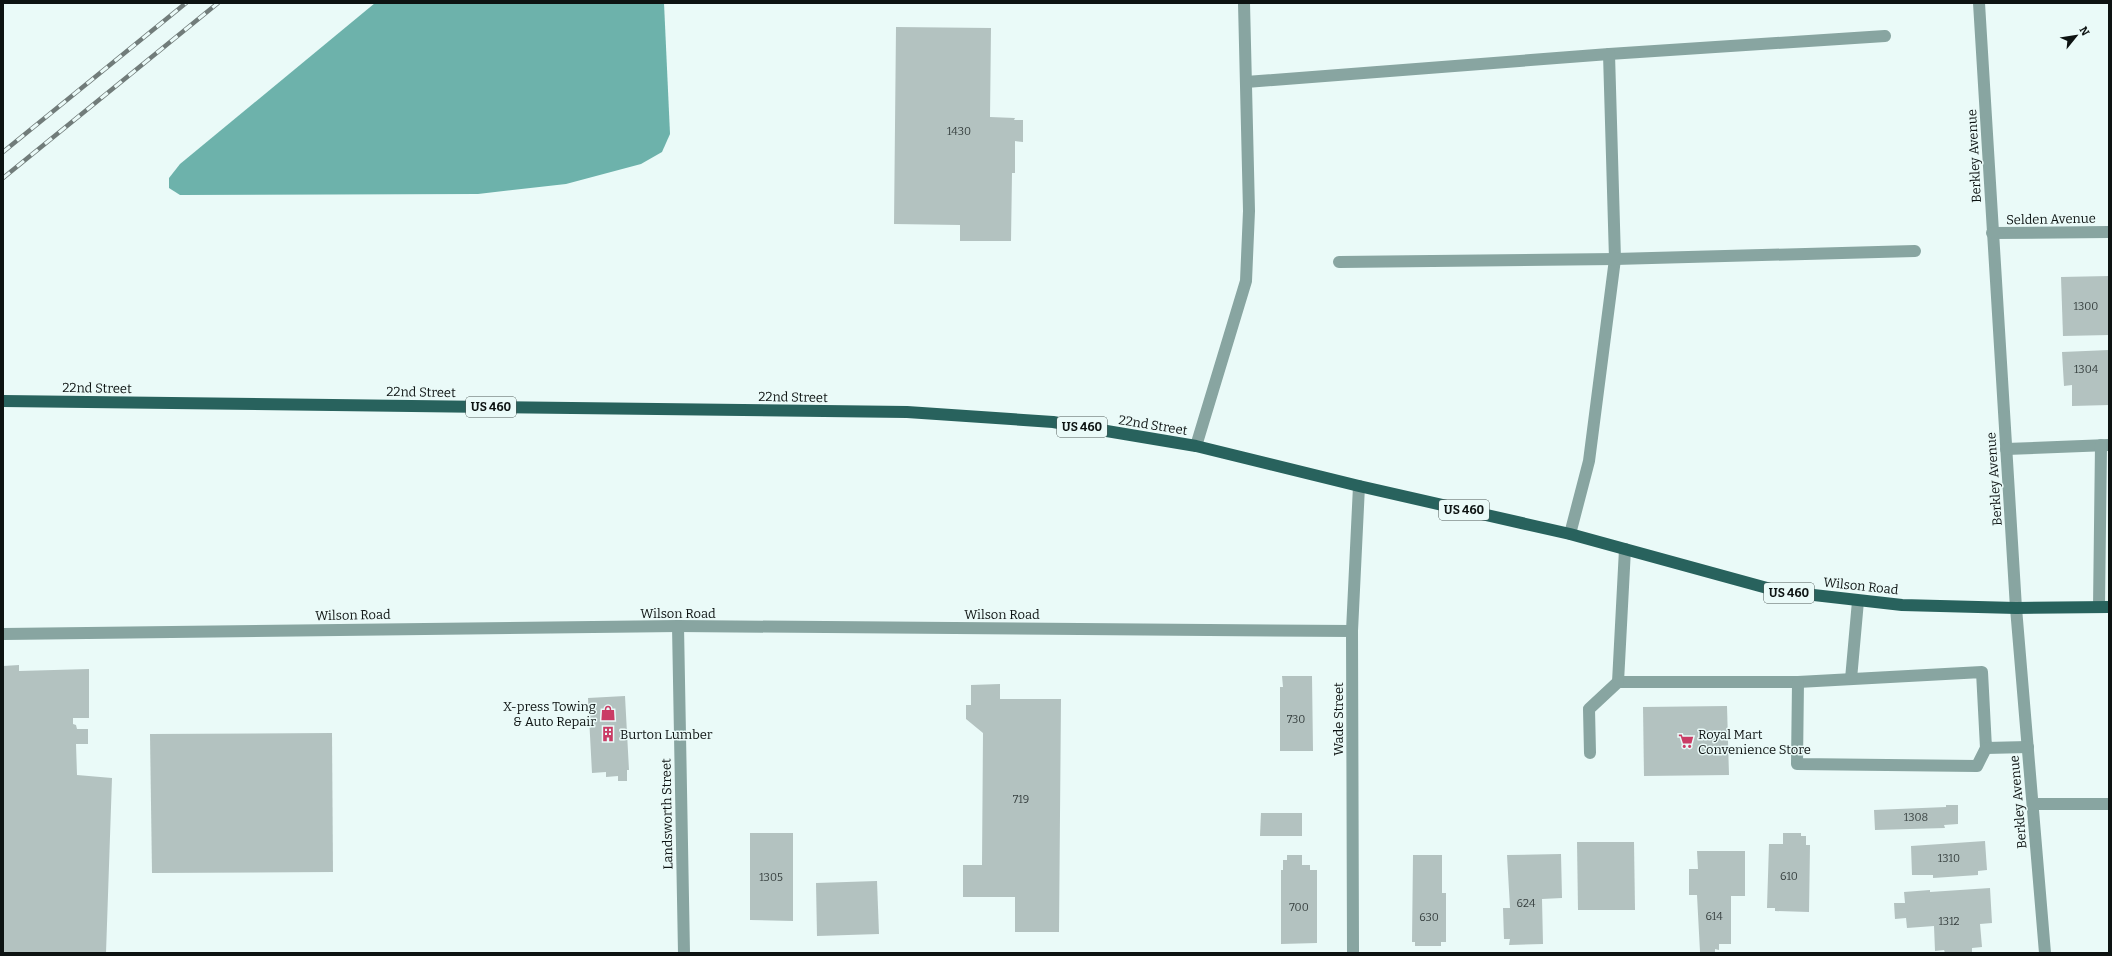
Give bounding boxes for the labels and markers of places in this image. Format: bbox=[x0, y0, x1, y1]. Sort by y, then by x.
place label: X-press Towing & Auto Repair bbox=[503, 699, 596, 729]
shop icon: X-press Towing & Auto Repair bbox=[599, 704, 617, 722]
building icon: Burton Lumber bbox=[599, 725, 617, 743]
place label: Burton Lumber bbox=[620, 727, 713, 742]
place label: Royal Mart Convenience Store bbox=[1698, 727, 1811, 757]
supermarket icon: Royal Mart Convenience Store bbox=[1677, 732, 1695, 750]

